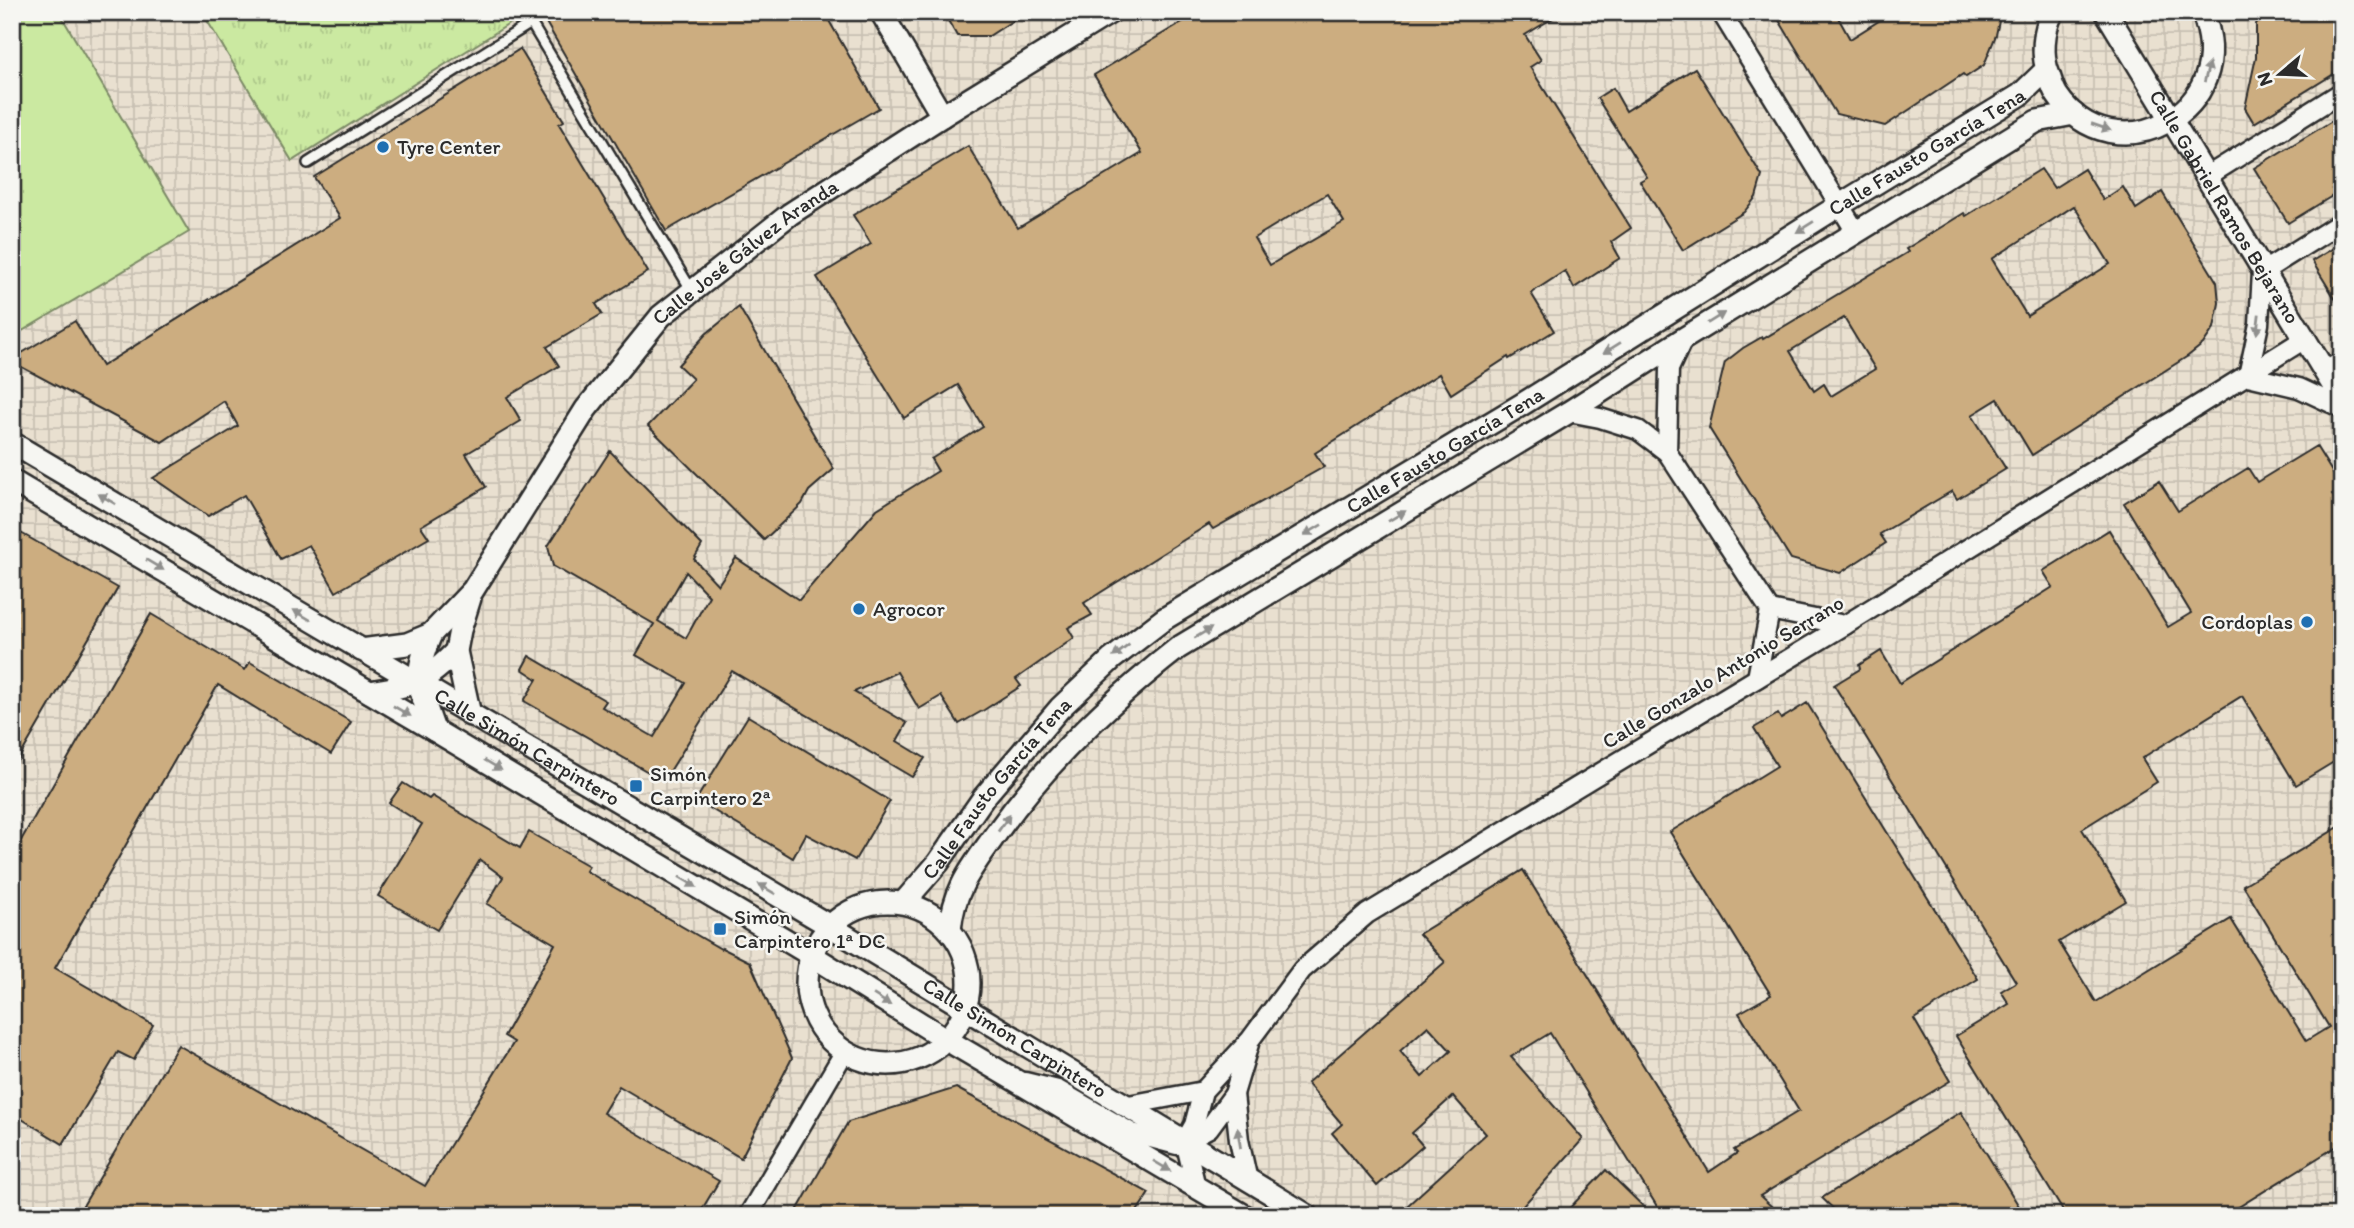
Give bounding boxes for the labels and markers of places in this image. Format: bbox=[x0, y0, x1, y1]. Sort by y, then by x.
place label: Tyre Center bbox=[397, 134, 501, 159]
marker: Tyre Center bbox=[375, 139, 391, 155]
place label: Agrocor bbox=[873, 596, 945, 621]
marker: Agrocor bbox=[851, 601, 867, 617]
place label: Cordoplas bbox=[2201, 609, 2293, 634]
marker: Cordoplas bbox=[2299, 614, 2315, 630]
place label: Simón Carpintero 2ª bbox=[650, 761, 771, 810]
marker: Simón Carpintero 2ª bbox=[628, 778, 644, 794]
place label: Simón Carpintero 1ª DC bbox=[734, 904, 885, 953]
marker: Simón Carpintero 1ª DC bbox=[712, 921, 728, 937]

